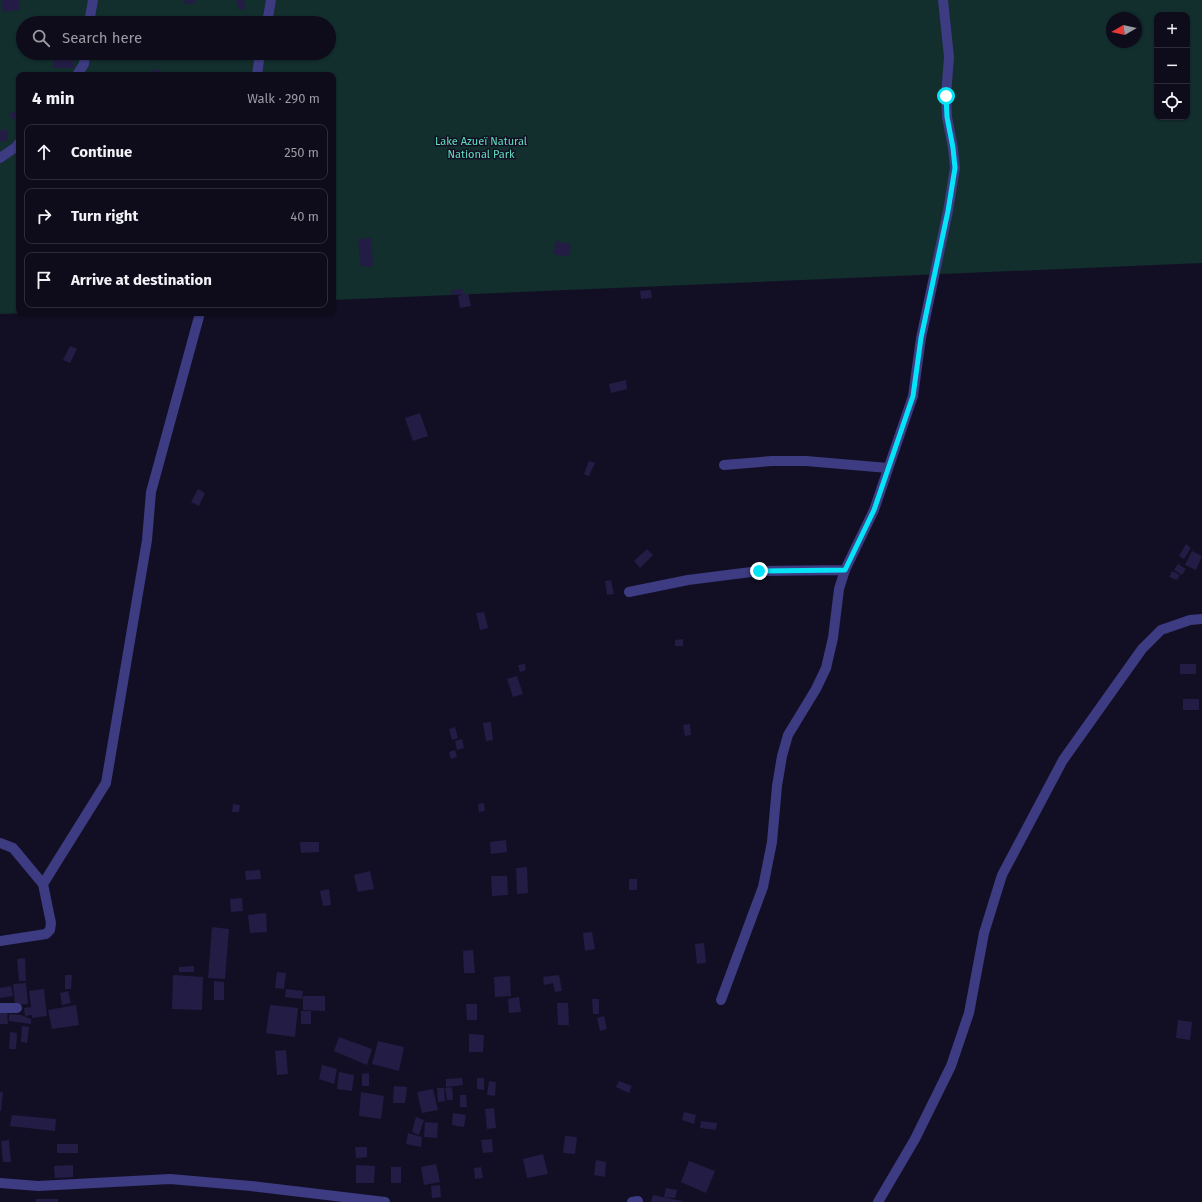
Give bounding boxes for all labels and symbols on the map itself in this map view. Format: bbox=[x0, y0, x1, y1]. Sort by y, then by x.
north arrow bbox=[1106, 12, 1142, 48]
route start bbox=[937, 87, 955, 105]
park label: Lake Azueï Natural National Park bbox=[435, 135, 527, 161]
route end bbox=[750, 562, 768, 580]

